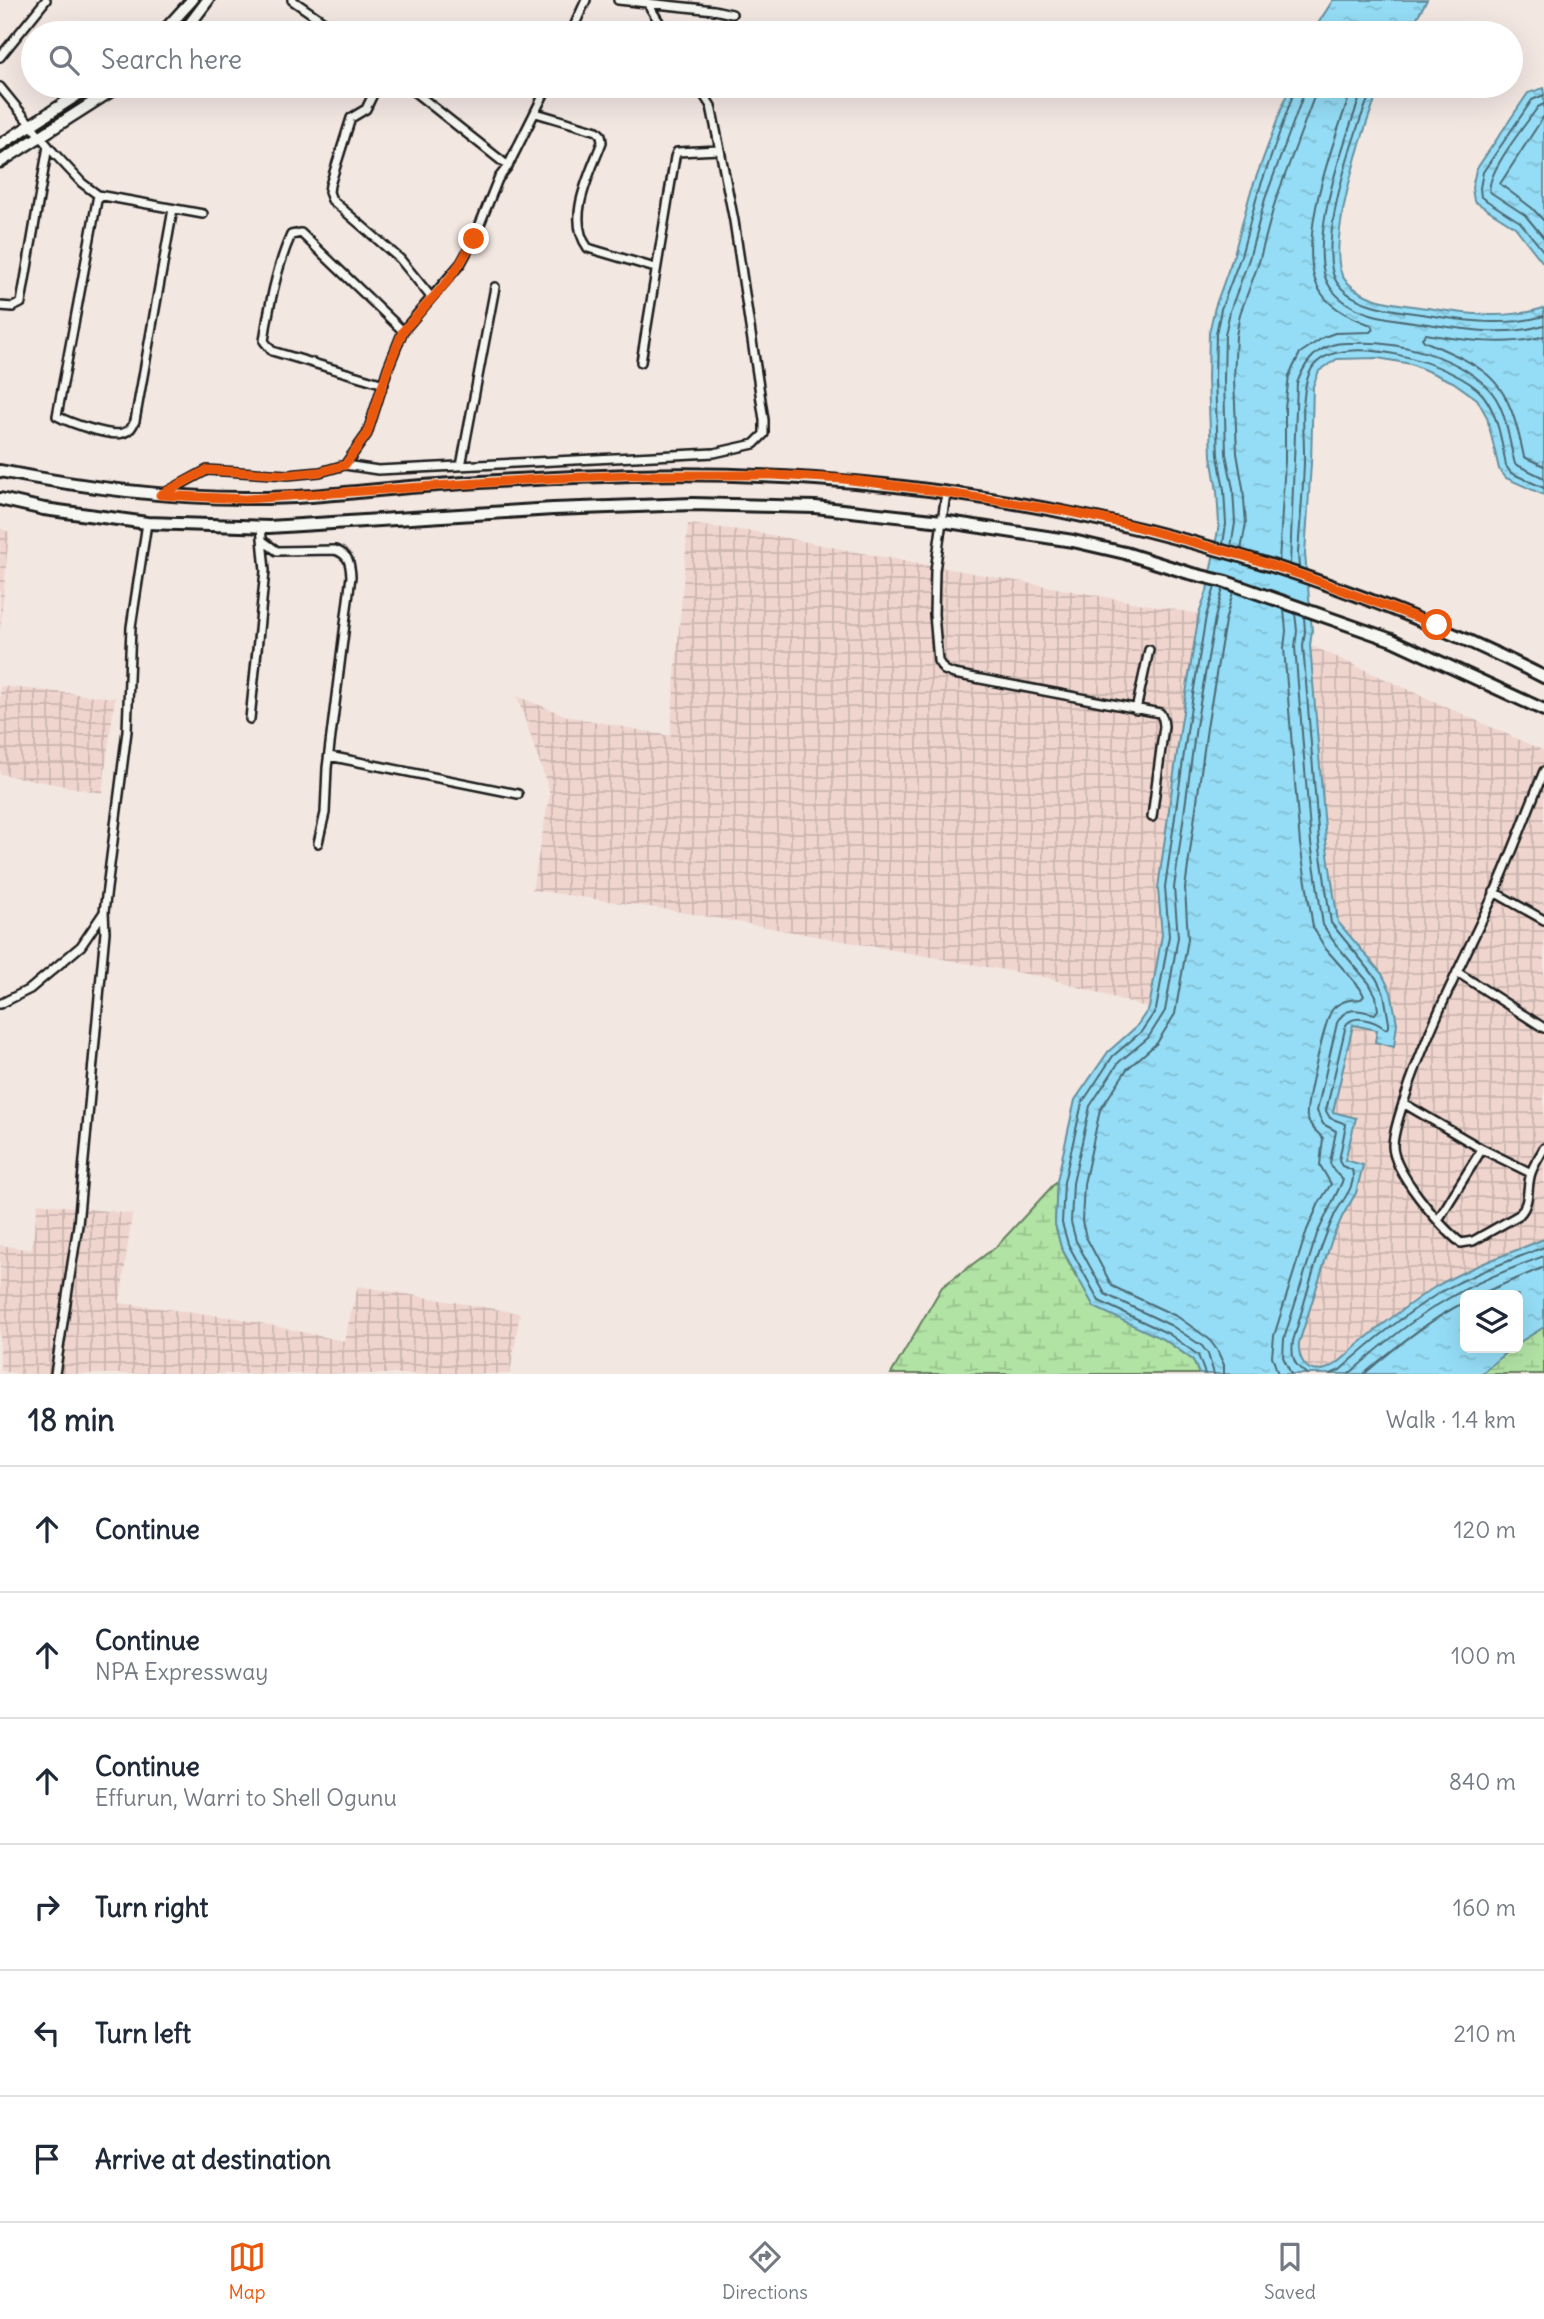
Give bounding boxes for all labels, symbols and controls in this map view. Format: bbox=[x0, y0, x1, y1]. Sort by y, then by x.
search box bbox=[21, 21, 1523, 98]
icon: search bbox=[45, 41, 83, 79]
text: Search here bbox=[101, 43, 242, 76]
route end bbox=[458, 223, 489, 254]
route start bbox=[1421, 609, 1452, 640]
map controls bbox=[1460, 1290, 1523, 1353]
button: layers bbox=[1460, 1290, 1523, 1353]
text: 18 min bbox=[28, 1401, 115, 1439]
text: Walk · 1.4 km bbox=[1386, 1405, 1516, 1434]
icon: ahead bbox=[28, 1510, 66, 1548]
text: Continue bbox=[95, 1513, 200, 1546]
text: 120 m bbox=[1453, 1515, 1516, 1544]
text: Continue bbox=[95, 1624, 200, 1657]
icon: ahead bbox=[28, 1636, 66, 1674]
text: 100 m bbox=[1451, 1641, 1516, 1670]
text: NPA Expressway bbox=[95, 1657, 268, 1686]
text: Continue bbox=[95, 1750, 200, 1783]
icon: ahead bbox=[28, 1762, 66, 1800]
text: 840 m bbox=[1449, 1767, 1516, 1796]
text: Effurun, Warri to Shell Ogunu bbox=[95, 1783, 397, 1812]
icon: right bbox=[28, 1888, 66, 1926]
text: Turn right bbox=[95, 1891, 208, 1924]
text: 160 m bbox=[1453, 1893, 1516, 1922]
icon: left bbox=[28, 2014, 66, 2052]
text: Turn left bbox=[95, 2017, 191, 2050]
text: 210 m bbox=[1453, 2019, 1516, 2048]
icon: arrive bbox=[28, 2140, 66, 2178]
text: Arrive at destination bbox=[95, 2143, 331, 2176]
tab: Map bbox=[228, 2238, 266, 2304]
tab: Directions bbox=[722, 2238, 808, 2304]
tab: Saved bbox=[1264, 2238, 1316, 2304]

